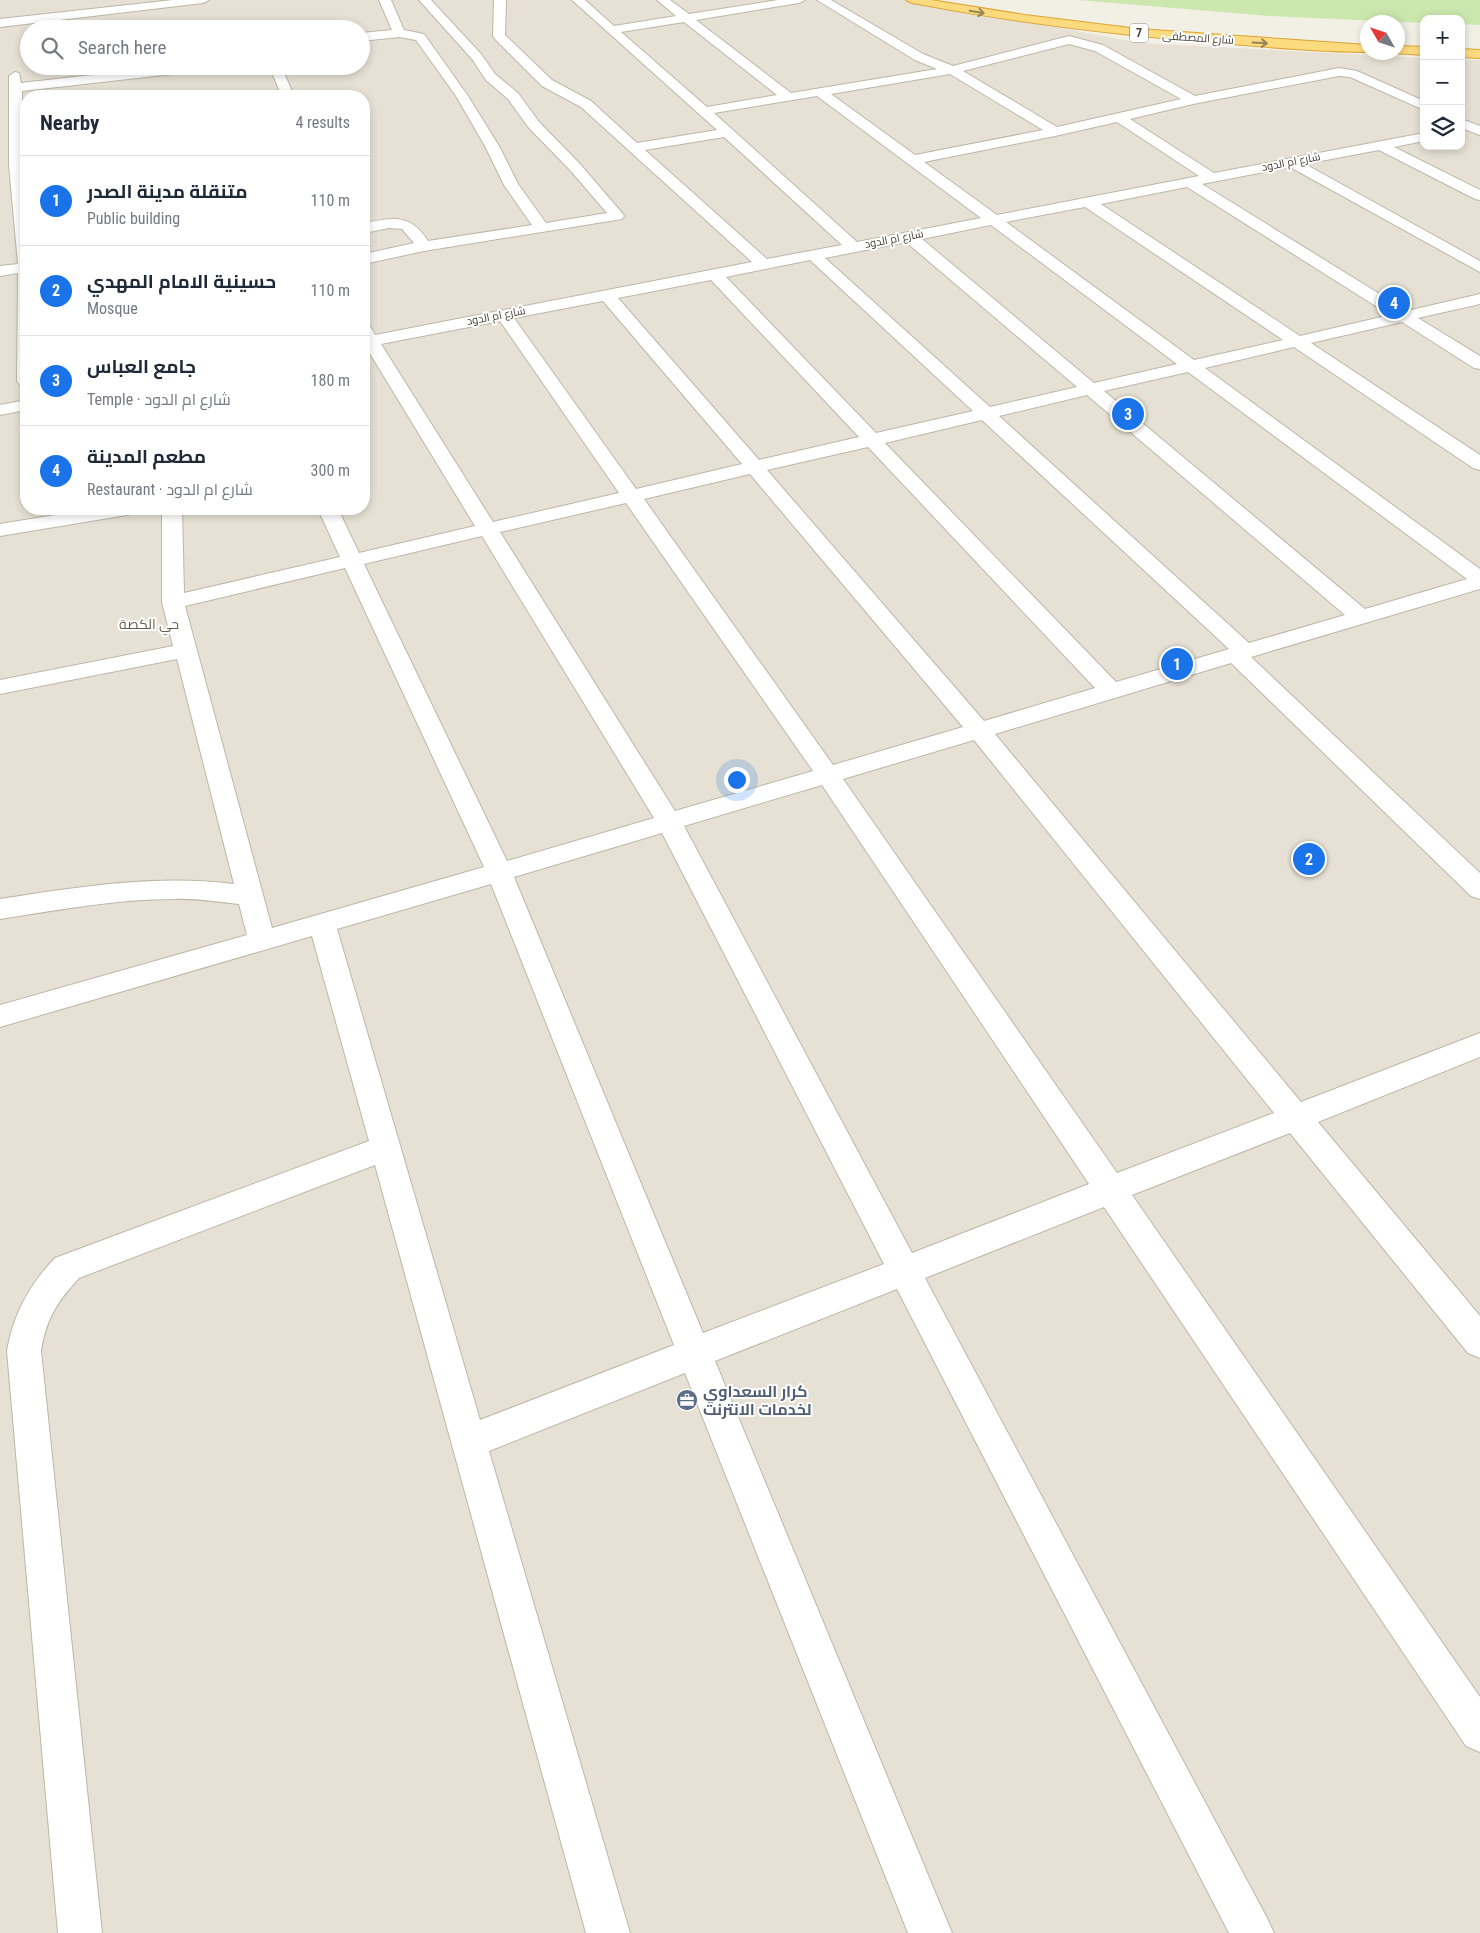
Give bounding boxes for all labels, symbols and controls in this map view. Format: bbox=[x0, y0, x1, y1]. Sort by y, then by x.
one-way arrow bbox=[969, 7, 985, 17]
north arrow bbox=[1360, 15, 1405, 60]
map controls bbox=[1420, 15, 1465, 150]
button: + bbox=[1420, 15, 1465, 60]
search box bbox=[20, 20, 370, 75]
road number: 7 bbox=[1130, 23, 1148, 42]
street label: شارع المصطفى bbox=[1162, 29, 1234, 48]
icon: search bbox=[38, 34, 66, 62]
text: Search here bbox=[78, 36, 166, 59]
one-way arrow bbox=[1252, 38, 1268, 47]
button: − bbox=[1420, 60, 1465, 105]
button: layers bbox=[1420, 105, 1465, 150]
text: Nearby bbox=[40, 111, 99, 135]
text: 4 results bbox=[295, 113, 350, 132]
street label: شارع ام الدود bbox=[1261, 150, 1322, 175]
text: متنقلة مدينة الصدر bbox=[87, 180, 247, 203]
text: 1 bbox=[52, 191, 60, 210]
text: 110 m bbox=[311, 191, 350, 210]
text: Public building bbox=[87, 209, 180, 228]
street label: شارع ام الدود bbox=[864, 227, 925, 252]
text: حسينية الامام المهدي bbox=[87, 270, 276, 293]
text: 2 bbox=[52, 281, 60, 300]
text: 110 m bbox=[311, 281, 350, 300]
pin: 4 bbox=[1378, 284, 1410, 322]
text: Mosque bbox=[87, 299, 138, 318]
street label: شارع ام الدود bbox=[466, 304, 527, 329]
text: جامع العباس bbox=[87, 355, 196, 378]
text: 3 bbox=[52, 371, 60, 390]
text: 180 m bbox=[311, 371, 350, 390]
text: Temple · شارع ام الدود bbox=[87, 390, 231, 409]
pin: 3 bbox=[1112, 395, 1144, 433]
text: مطعم المدينة bbox=[87, 445, 206, 468]
text: 4 bbox=[52, 461, 60, 480]
text: 300 m bbox=[311, 461, 350, 480]
text: Restaurant · شارع ام الدود bbox=[87, 480, 253, 499]
district label: حي الكصة bbox=[119, 616, 179, 636]
pin: 1 bbox=[1161, 645, 1193, 683]
your location bbox=[724, 767, 750, 793]
pin: 2 bbox=[1293, 840, 1325, 878]
place label: كرار السعداوي لخدمات الانترنت bbox=[703, 1382, 812, 1419]
office icon: كرار السعداوي لخدمات الانترنت bbox=[675, 1388, 699, 1412]

